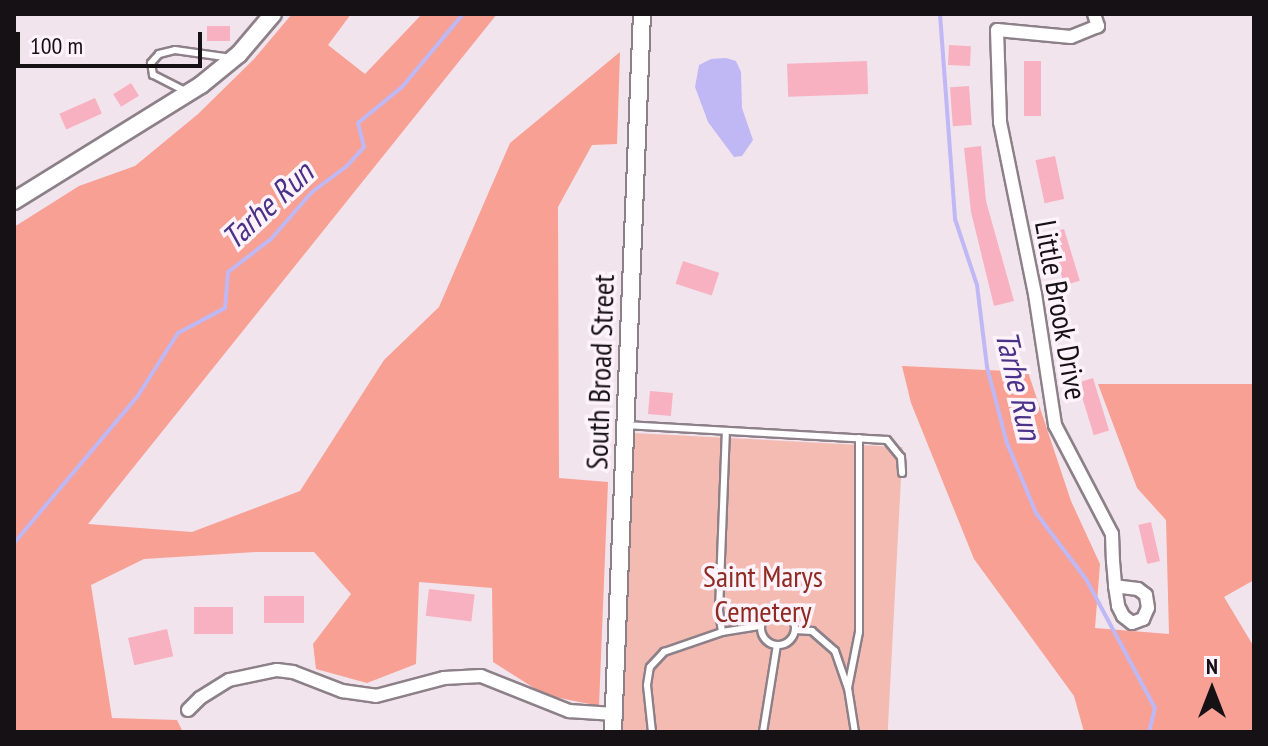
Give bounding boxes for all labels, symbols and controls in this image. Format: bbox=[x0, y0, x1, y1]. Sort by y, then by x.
scale bar bbox=[20, 16, 206, 66]
text: 100 m bbox=[30, 30, 83, 61]
water label: Tarhe Run bbox=[213, 153, 321, 257]
street label: Little Brook Drive bbox=[1027, 217, 1095, 403]
street label: South Broad Street bbox=[579, 274, 621, 470]
water label: Tarhe Run bbox=[988, 327, 1050, 443]
park label: Saint Marys Cemetery bbox=[703, 558, 823, 628]
north arrow bbox=[1172, 650, 1252, 730]
text: N bbox=[1206, 652, 1218, 680]

